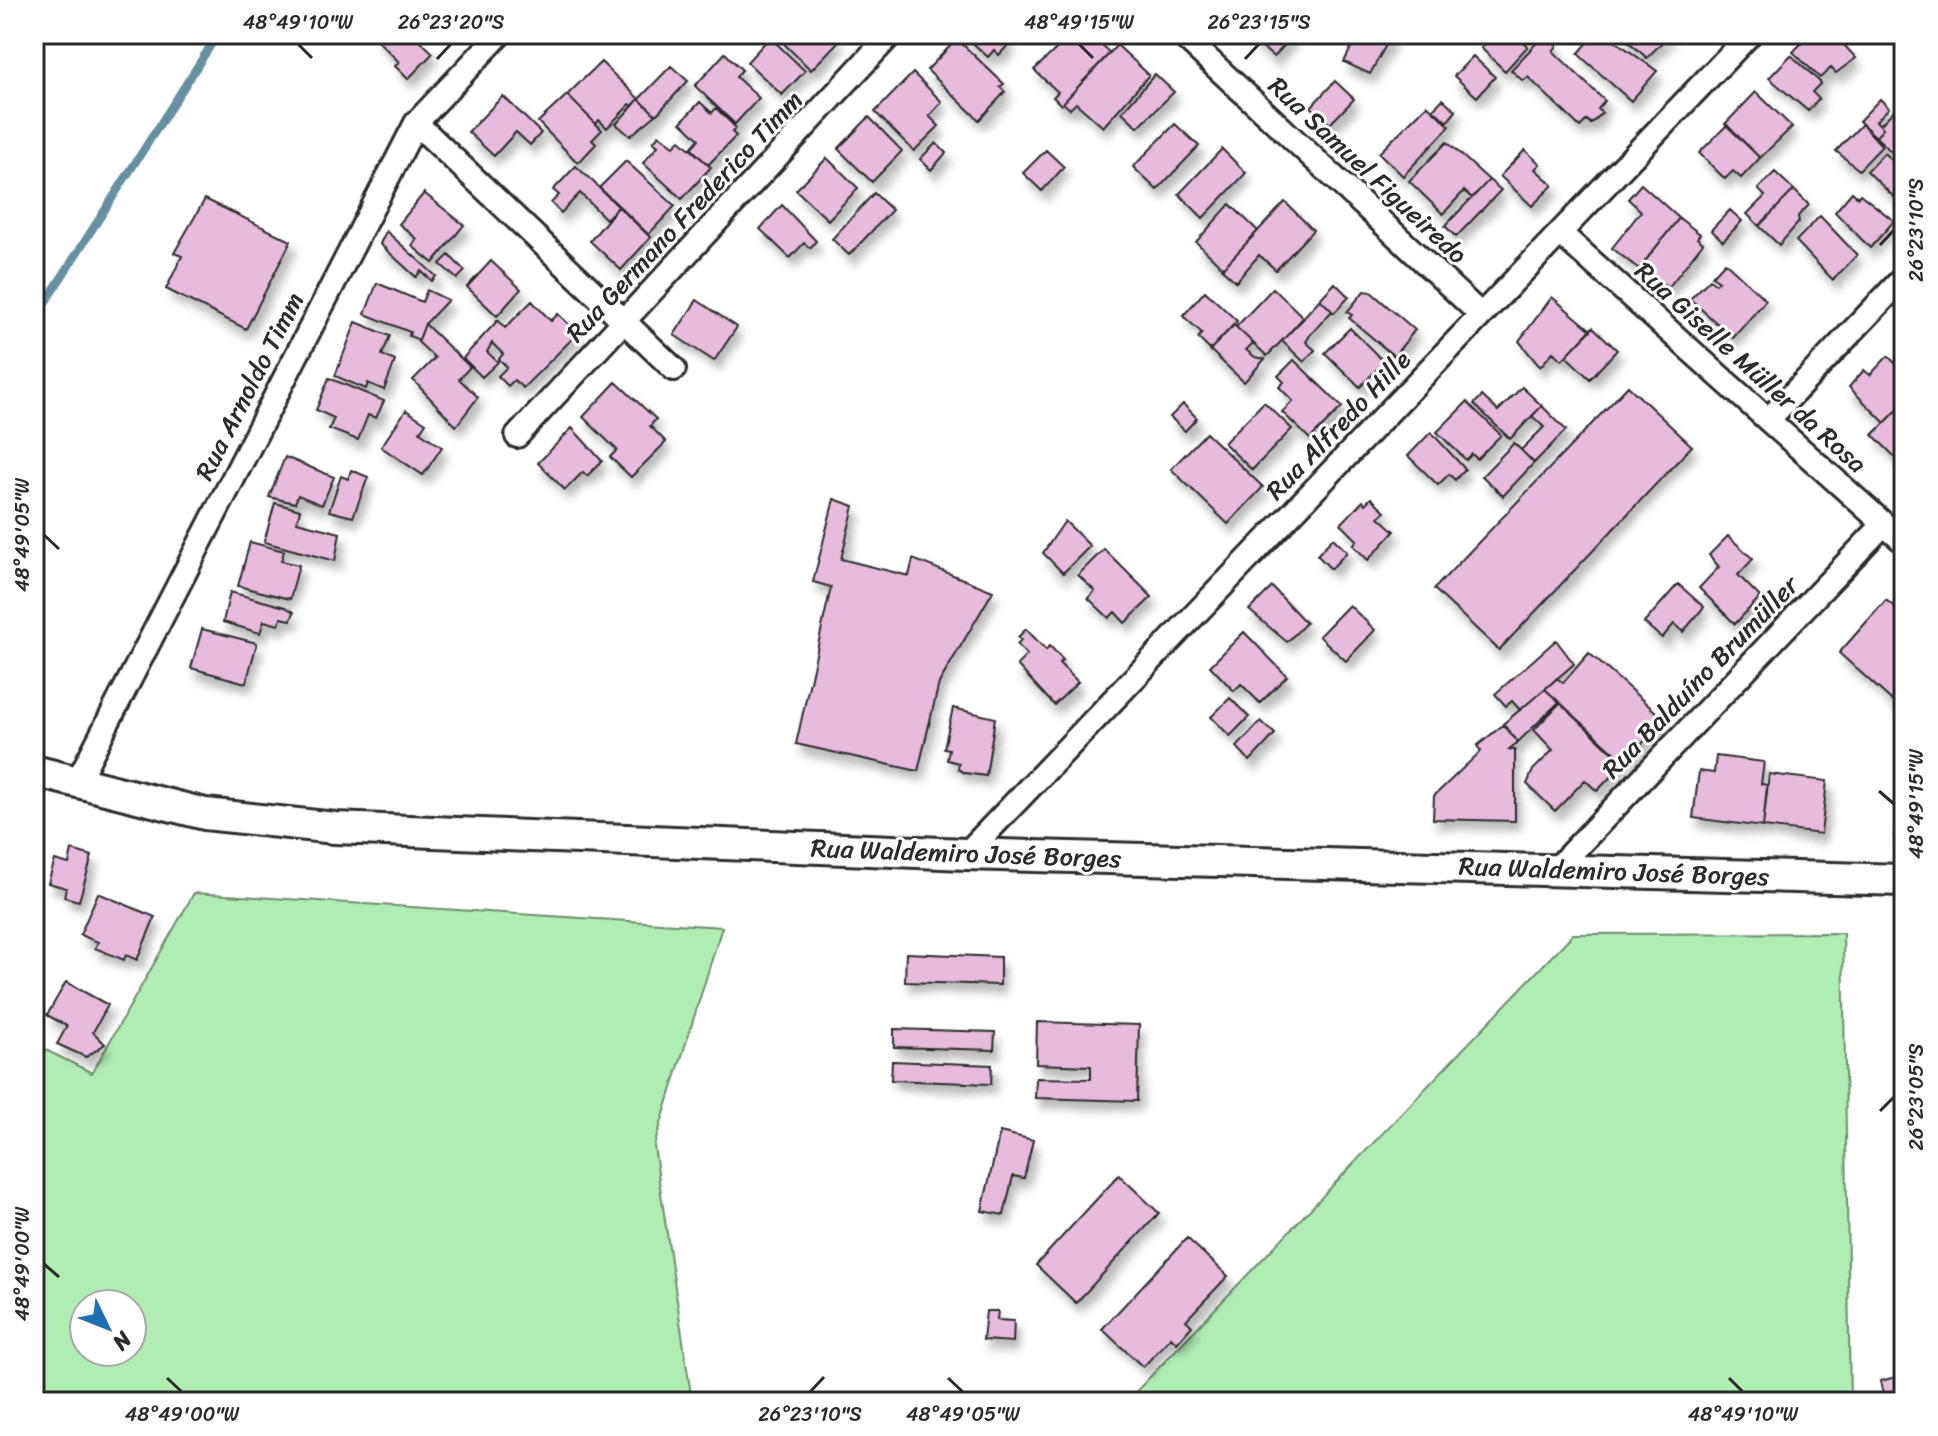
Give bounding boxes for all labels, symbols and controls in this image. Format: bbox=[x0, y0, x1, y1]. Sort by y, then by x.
text: 48°49'10"W bbox=[243, 5, 354, 40]
text: 26°23'20"S bbox=[398, 5, 505, 40]
text: 48°49'15"W bbox=[1024, 5, 1135, 40]
text: 26°23'15"S bbox=[1207, 5, 1311, 40]
street label: Rua Samuel Figueiredo bbox=[1257, 64, 1479, 276]
street label: Rua Germano Frederico Timm bbox=[554, 79, 814, 353]
text: 26°23'10"S bbox=[1899, 178, 1934, 282]
street label: Rua Giselle Müller da Rosa bbox=[1624, 249, 1878, 485]
street label: Rua Arnoldo Timm bbox=[182, 283, 316, 489]
street label: Rua Alfredo Hille bbox=[1254, 339, 1423, 511]
text: 48°49'05"W bbox=[5, 477, 40, 592]
street label: Rua Balduíno Brumüller bbox=[1590, 563, 1811, 790]
text: 48°49'15"W bbox=[1899, 748, 1934, 859]
street label: Rua Waldemiro José Borges bbox=[810, 825, 1122, 881]
street label: Rua Waldemiro José Borges bbox=[1458, 843, 1770, 899]
text: 26°23'05"S bbox=[1899, 1043, 1934, 1151]
text: 48°49'00"W bbox=[5, 1206, 40, 1321]
north arrow bbox=[68, 1288, 148, 1368]
text: N bbox=[102, 1322, 142, 1361]
text: 48°49'00"W bbox=[125, 1397, 240, 1432]
text: 26°23'10"S bbox=[758, 1397, 862, 1432]
text: 48°49'05"W bbox=[906, 1397, 1021, 1432]
text: 48°49'10"W bbox=[1688, 1397, 1799, 1432]

